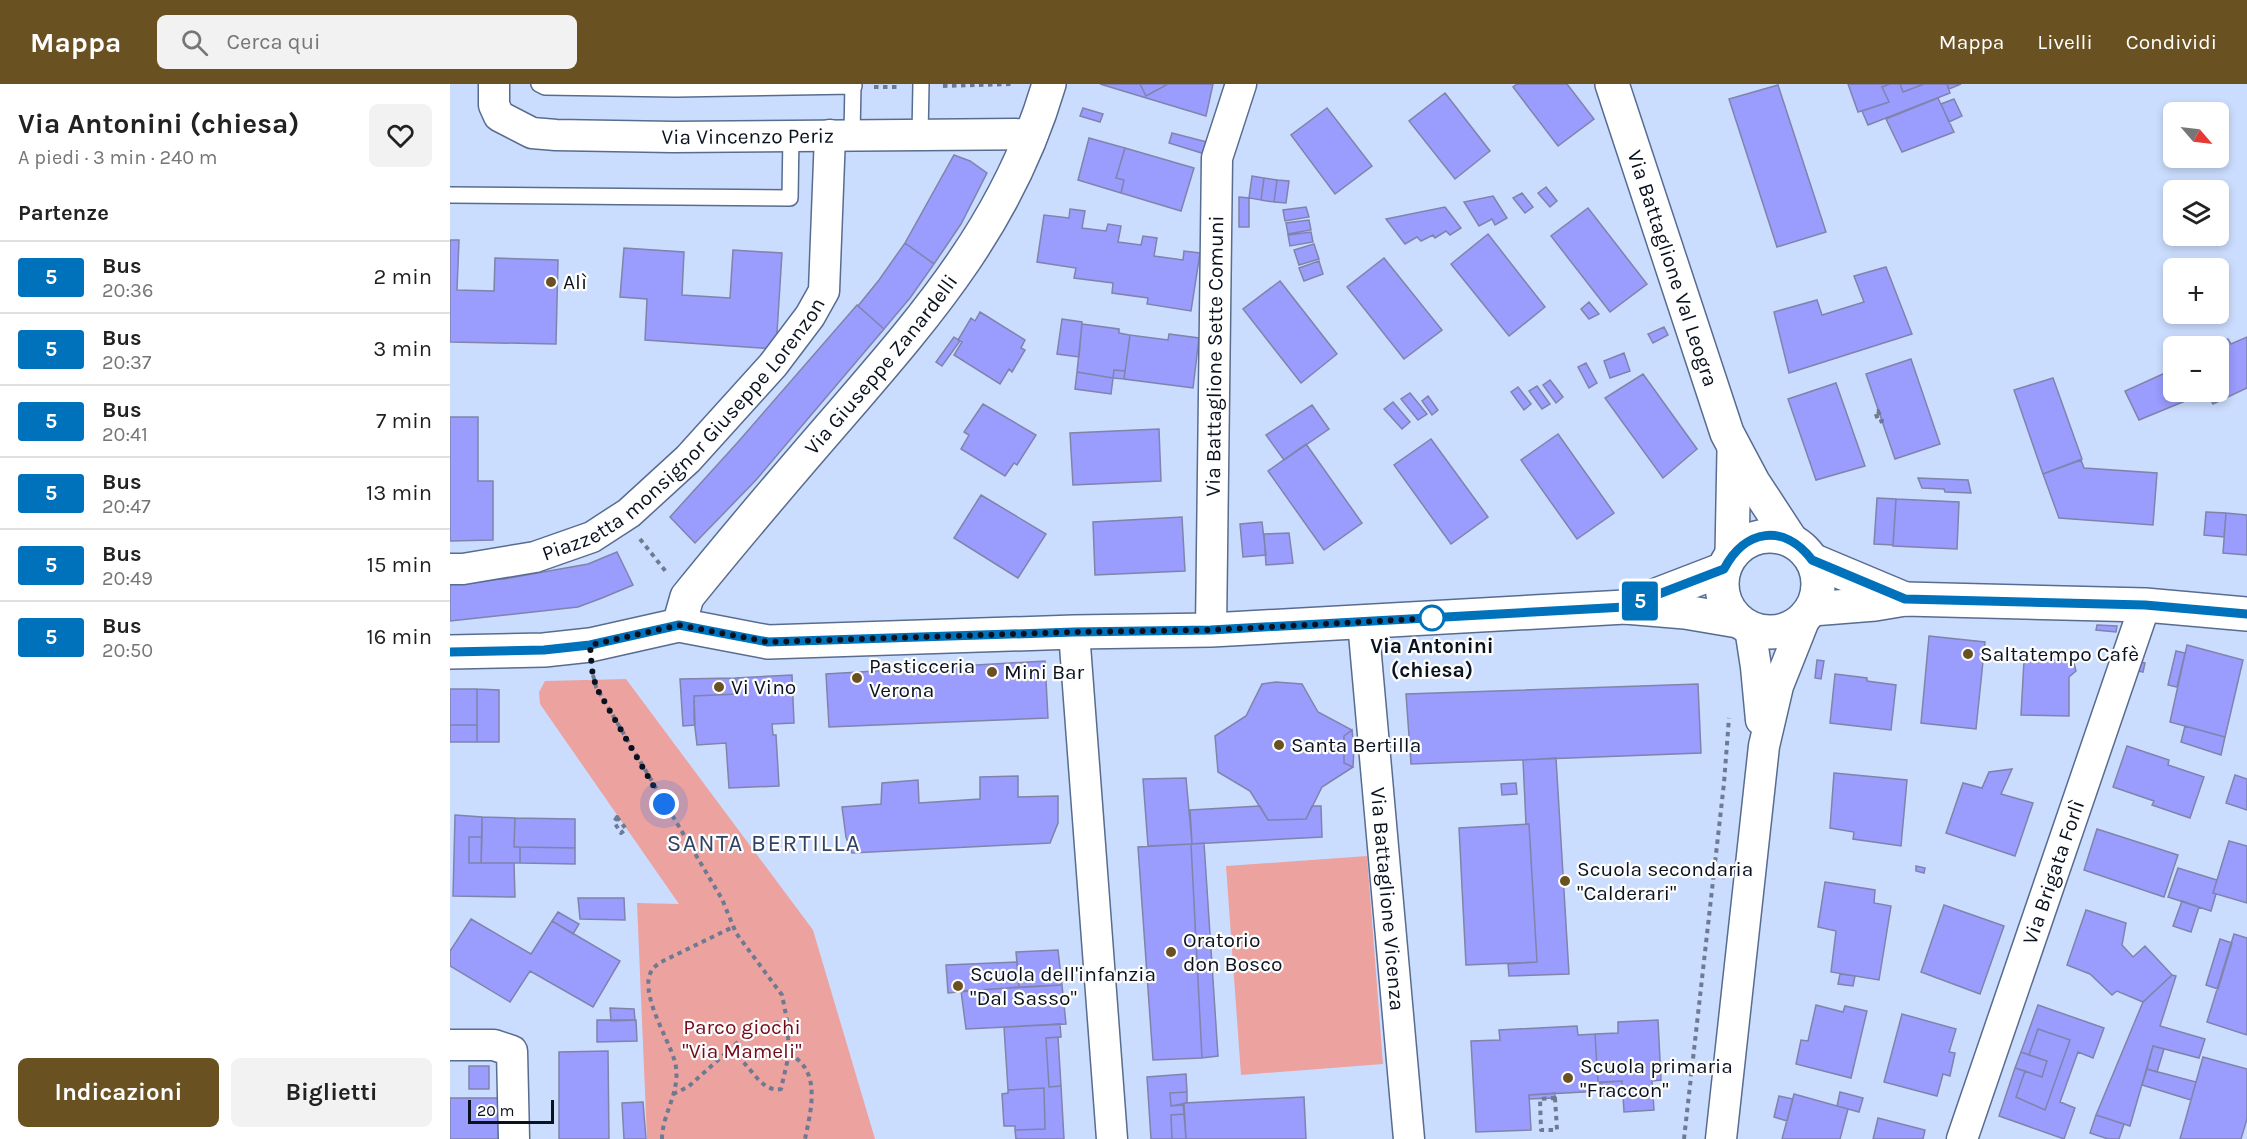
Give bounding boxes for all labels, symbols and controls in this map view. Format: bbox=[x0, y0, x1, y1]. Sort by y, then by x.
search box bbox=[157, 15, 577, 69]
text: Mappa bbox=[30, 26, 121, 59]
icon: search bbox=[178, 26, 211, 59]
text: Cerca qui bbox=[226, 29, 321, 55]
text: Mappa bbox=[1939, 30, 2004, 54]
text: Livelli bbox=[2037, 30, 2093, 54]
text: Condividi bbox=[2126, 30, 2217, 54]
north arrow bbox=[2163, 102, 2229, 168]
map controls bbox=[2163, 102, 2229, 402]
button: heart bbox=[369, 104, 432, 167]
text: Via Antonini (chiesa) bbox=[18, 107, 300, 140]
street label: Via Vincenzo Periz bbox=[661, 124, 834, 149]
text: A piedi · 3 min · 240 m bbox=[18, 146, 218, 169]
street label: Via Battaglione Val Leogra bbox=[1623, 147, 1723, 389]
button: layers bbox=[2163, 180, 2229, 246]
text: Partenze bbox=[18, 200, 109, 226]
street label: Via Battaglione Sette Comuni bbox=[1201, 215, 1228, 497]
text: Bus bbox=[102, 253, 142, 279]
button: + bbox=[2163, 258, 2229, 324]
text: 2 min bbox=[374, 264, 432, 290]
text: 5 bbox=[45, 265, 57, 289]
place label: Alì bbox=[563, 270, 587, 294]
street label: Via Giuseppe Zanardelli bbox=[800, 270, 963, 459]
marker: Alì bbox=[544, 275, 558, 289]
text: 20:36 bbox=[102, 279, 153, 302]
street label: Piazzetta monsignor Giuseppe Lorenzon bbox=[539, 293, 830, 566]
text: Bus bbox=[102, 325, 142, 351]
text: 3 min bbox=[373, 336, 432, 362]
button: − bbox=[2163, 336, 2229, 402]
text: 5 bbox=[45, 337, 57, 361]
text: 20:37 bbox=[102, 351, 151, 374]
text: Bus bbox=[102, 397, 142, 423]
text: 7 min bbox=[376, 408, 432, 434]
text: 5 bbox=[45, 409, 57, 433]
text: 20:41 bbox=[102, 423, 148, 446]
text: Bus bbox=[102, 469, 142, 495]
text: 13 min bbox=[366, 480, 432, 506]
text: 5 bbox=[45, 481, 57, 505]
text: 20:47 bbox=[102, 495, 151, 518]
text: Bus bbox=[102, 541, 142, 567]
text: 15 min bbox=[367, 552, 432, 578]
text: 5 bbox=[45, 553, 57, 577]
text: 20:49 bbox=[102, 567, 153, 590]
line badge: 5 bbox=[1620, 582, 1660, 620]
text: 5 bbox=[1634, 589, 1646, 613]
marker: Via Antonini (chiesa) bbox=[1419, 605, 1445, 631]
text: Bus bbox=[102, 613, 142, 639]
text: 16 min bbox=[366, 624, 432, 650]
text: 5 bbox=[45, 625, 57, 649]
place label: Via Antonini (chiesa) bbox=[1370, 634, 1494, 682]
text: 20:50 bbox=[102, 639, 153, 662]
place label: Saltatempo Cafè bbox=[1980, 642, 2139, 666]
marker: Saltatempo Cafè bbox=[1961, 647, 1975, 661]
place label: Pasticceria Verona bbox=[869, 654, 975, 702]
place label: Mini Bar bbox=[1004, 660, 1085, 684]
marker: Mini Bar bbox=[985, 665, 999, 679]
marker: Pasticceria Verona bbox=[850, 671, 864, 685]
place label: Vi Vino bbox=[731, 675, 796, 699]
marker: Vi Vino bbox=[712, 680, 726, 694]
place label: Santa Bertilla bbox=[1291, 733, 1421, 757]
marker: Santa Bertilla bbox=[1272, 738, 1286, 752]
street label: Via Battaglione Vicenza bbox=[1366, 786, 1410, 1012]
your location bbox=[649, 789, 679, 819]
street label: Via Brigata Forlì bbox=[2018, 797, 2089, 948]
district label: SANTA BERTILLA bbox=[667, 829, 861, 857]
place label: Scuola secondaria "Calderari" bbox=[1577, 857, 1753, 905]
marker: Scuola secondaria "Calderari" bbox=[1558, 874, 1572, 888]
place label: Oratorio don Bosco bbox=[1183, 928, 1282, 976]
marker: Oratorio don Bosco bbox=[1164, 945, 1178, 959]
place label: Scuola dell'infanzia "Dal Sasso" bbox=[970, 962, 1156, 1010]
marker: Scuola dell'infanzia "Dal Sasso" bbox=[951, 979, 965, 993]
park label: Parco giochi "Via Mameli" bbox=[682, 1015, 802, 1063]
place label: Scuola primaria "Fraccon" bbox=[1580, 1054, 1733, 1102]
button: Indicazioni bbox=[18, 1058, 219, 1127]
button: Biglietti bbox=[231, 1058, 432, 1127]
marker: Scuola primaria "Fraccon" bbox=[1561, 1071, 1575, 1085]
scale bar bbox=[468, 1097, 554, 1124]
text: 20 m bbox=[477, 1101, 515, 1120]

